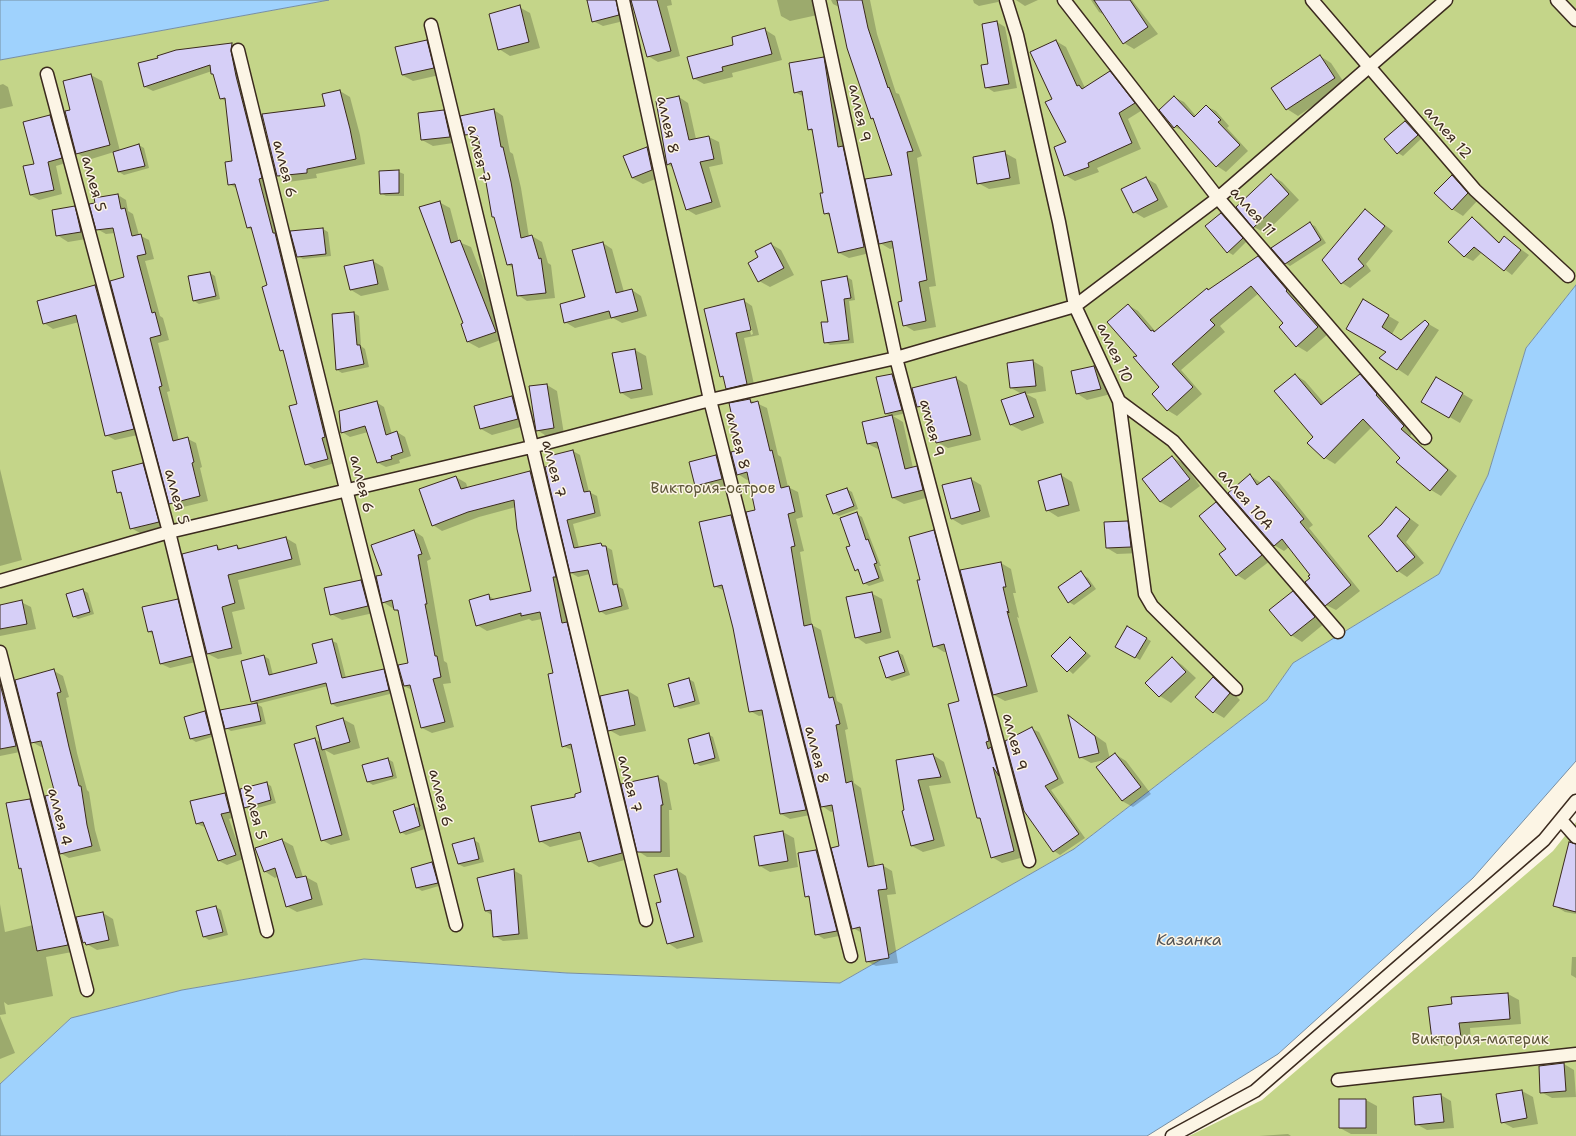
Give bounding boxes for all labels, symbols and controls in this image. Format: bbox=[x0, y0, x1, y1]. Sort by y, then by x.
street label: аллея 9 bbox=[844, 83, 874, 143]
street label: аллея 8 bbox=[652, 95, 682, 155]
street label: аллея 12 bbox=[1419, 103, 1475, 163]
street label: аллея 7 bbox=[463, 123, 493, 185]
street label: аллея 6 bbox=[268, 138, 300, 200]
street label: аллея 5 bbox=[77, 154, 109, 214]
street label: аллея 11 bbox=[1226, 183, 1278, 241]
street label: аллея 10 bbox=[1092, 320, 1136, 386]
street label: аллея 9 bbox=[915, 397, 947, 459]
street label: аллея 8 bbox=[721, 410, 753, 472]
street label: аллея 7 bbox=[537, 438, 569, 500]
street label: аллея 6 bbox=[345, 453, 377, 515]
street label: аллея 10А bbox=[1214, 466, 1276, 534]
street label: аллея 5 bbox=[160, 467, 192, 527]
park label: Виктория-остров bbox=[651, 480, 775, 498]
street label: аллея 9 bbox=[998, 711, 1030, 773]
street label: аллея 8 bbox=[800, 724, 832, 786]
street label: аллея 7 bbox=[613, 753, 645, 815]
street label: аллея 6 bbox=[424, 767, 456, 829]
street label: аллея 5 bbox=[238, 782, 270, 842]
street label: аллея 4 bbox=[43, 786, 75, 848]
water label: Казанка bbox=[1156, 931, 1222, 951]
park label: Виктория-материк bbox=[1411, 1031, 1549, 1049]

